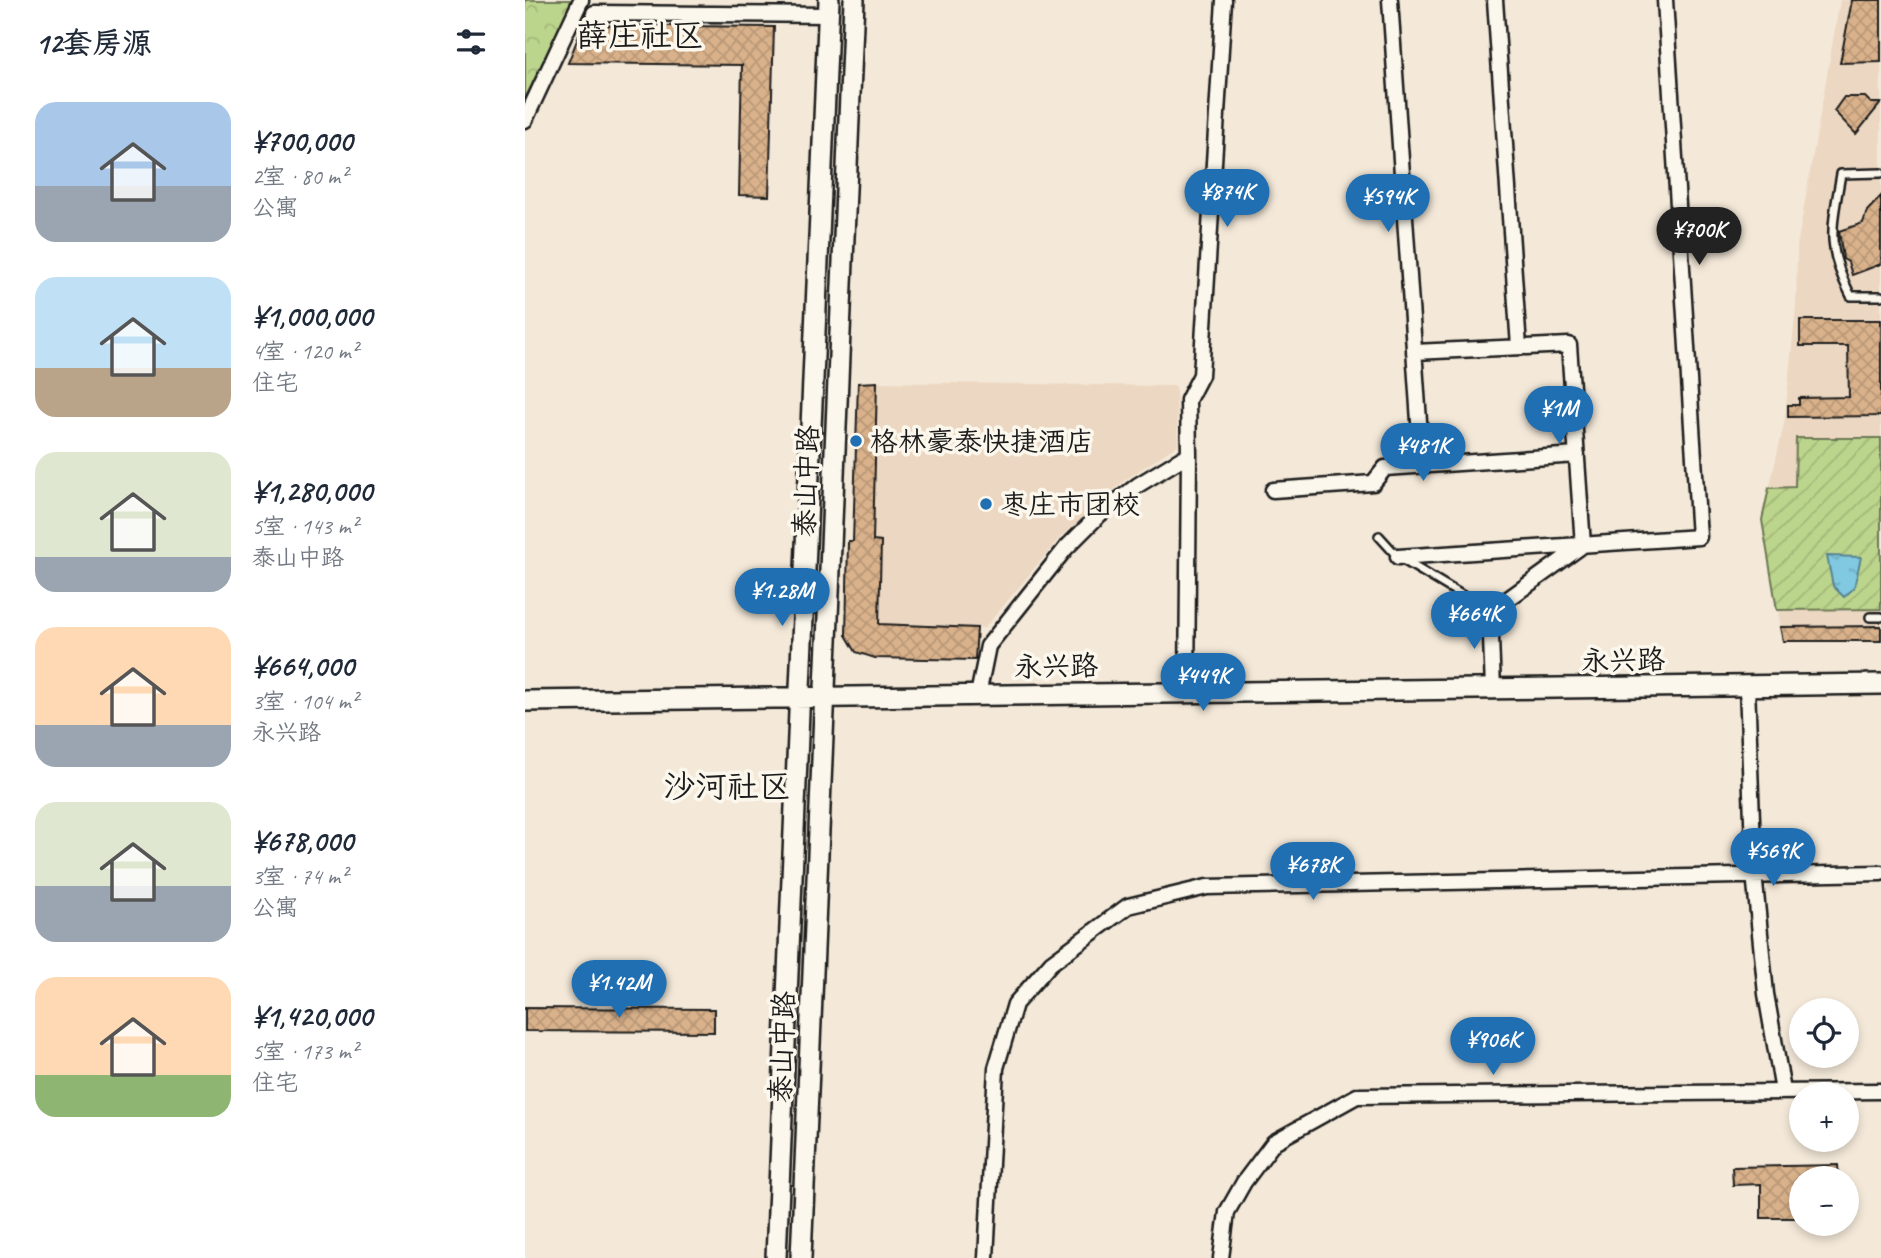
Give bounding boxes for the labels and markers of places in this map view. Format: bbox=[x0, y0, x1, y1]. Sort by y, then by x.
pin: ¥874K bbox=[1178, 170, 1276, 229]
pin: ¥594K bbox=[1339, 174, 1437, 234]
pin: ¥700K bbox=[1650, 208, 1748, 267]
pin: ¥1M bbox=[1525, 386, 1593, 446]
place label: 格林豪泰快捷酒店 bbox=[870, 424, 1094, 459]
pin: ¥481K bbox=[1374, 424, 1472, 483]
marker: 格林豪泰快捷酒店 bbox=[848, 433, 864, 449]
place label: 枣庄市团校 bbox=[1000, 487, 1140, 522]
marker: 枣庄市团校 bbox=[978, 496, 994, 512]
pin: ¥1.28M bbox=[725, 568, 839, 628]
pin: ¥664K bbox=[1425, 592, 1523, 651]
pin: ¥449K bbox=[1154, 654, 1252, 713]
pin: ¥569K bbox=[1724, 828, 1822, 888]
pin: ¥678K bbox=[1264, 842, 1362, 902]
pin: ¥1.42M bbox=[562, 960, 676, 1020]
pin: ¥906K bbox=[1444, 1018, 1542, 1077]

